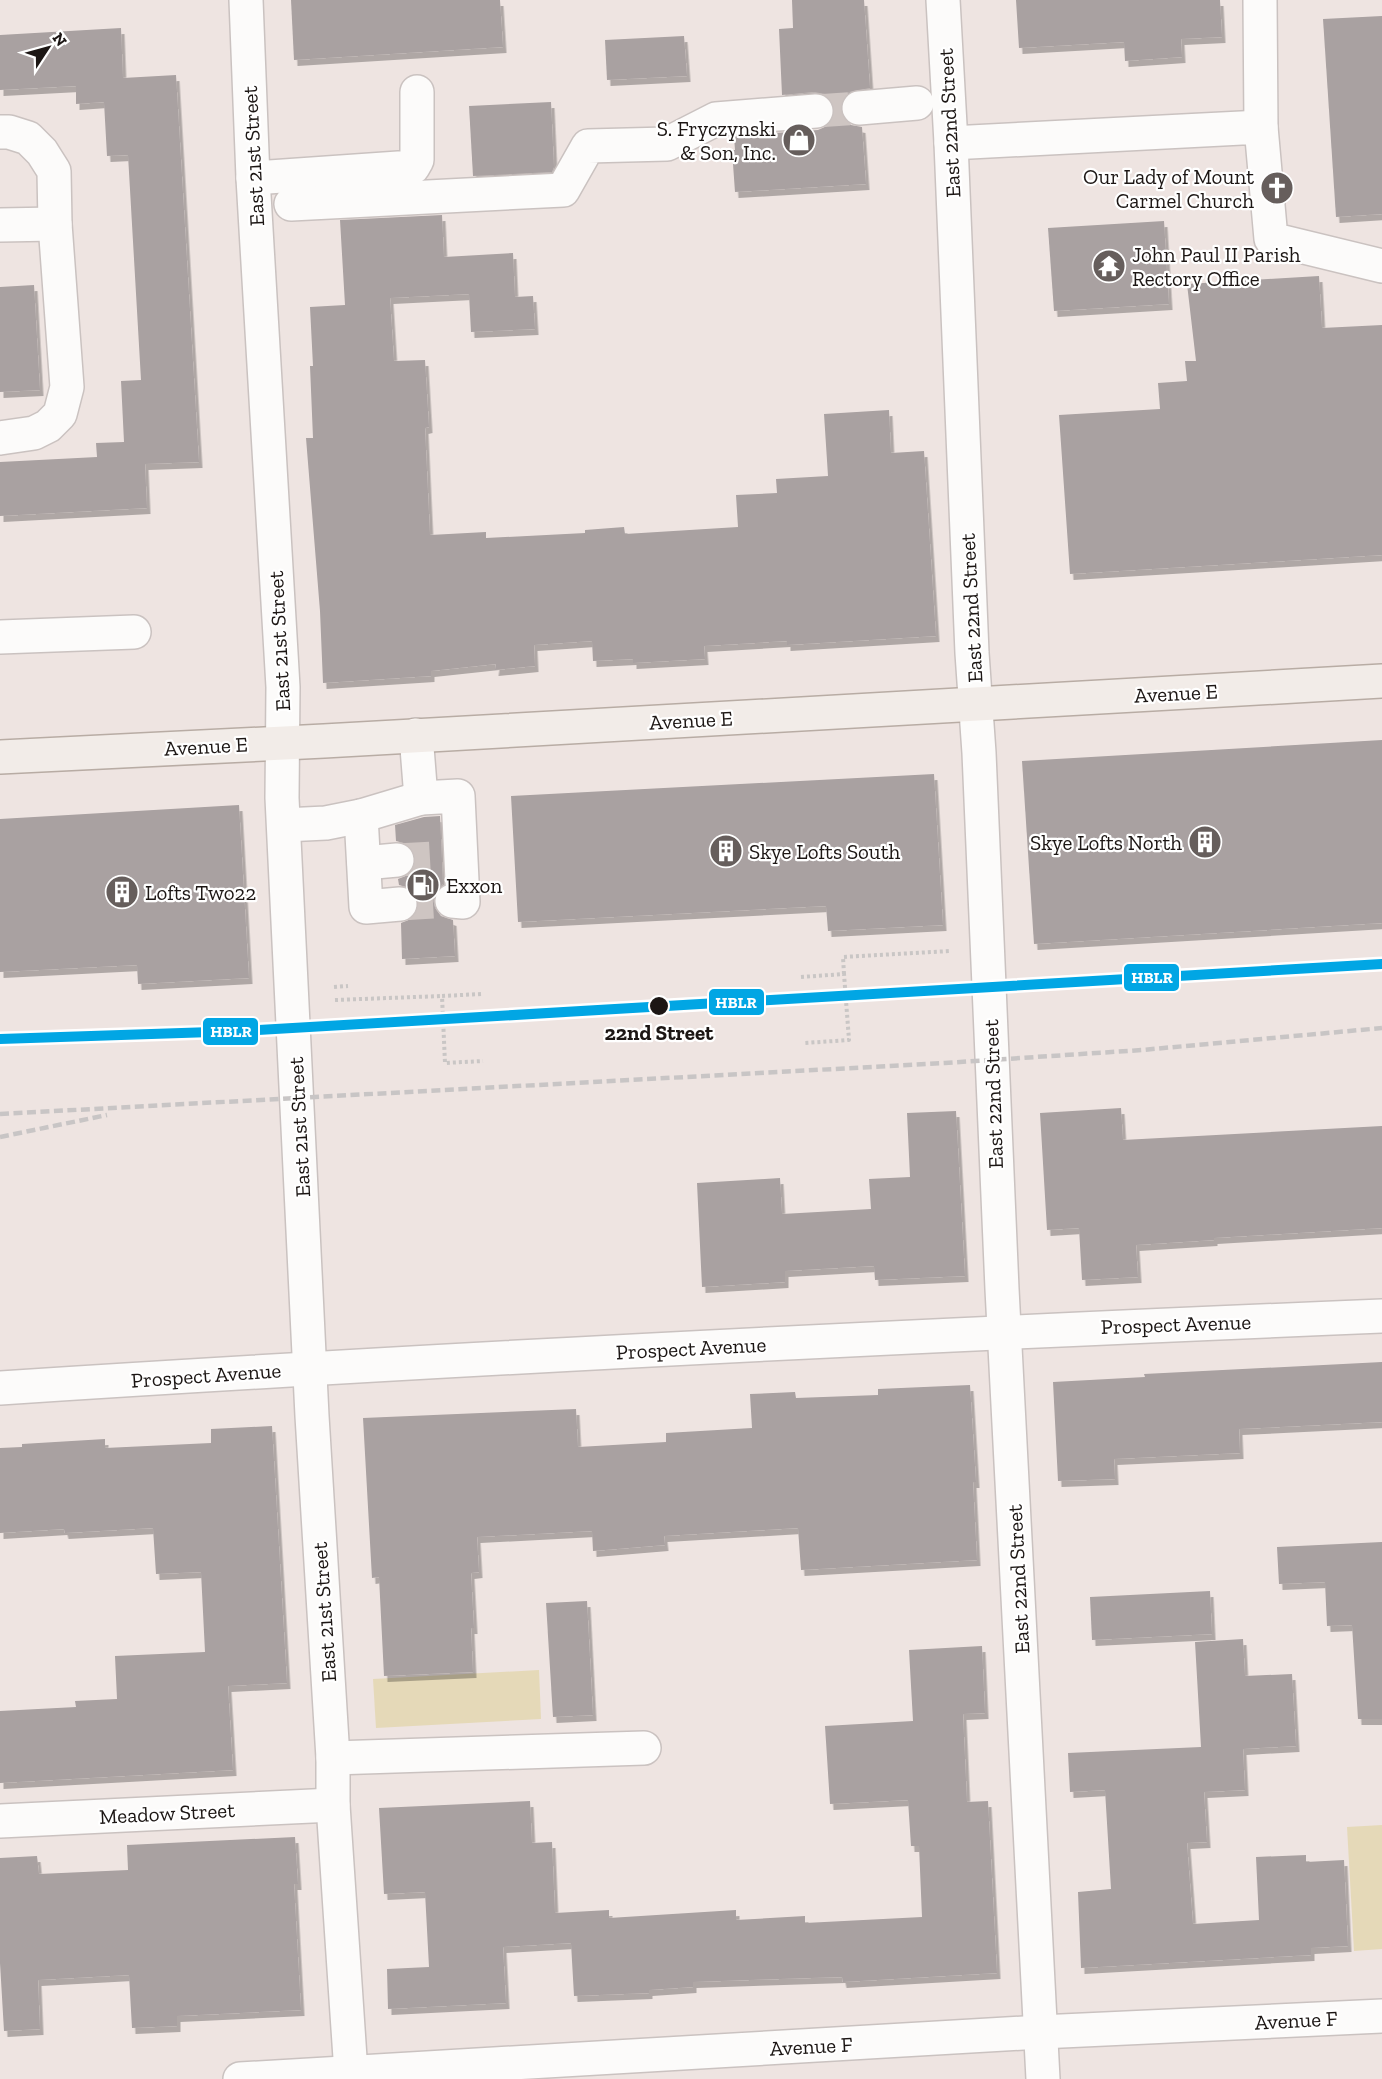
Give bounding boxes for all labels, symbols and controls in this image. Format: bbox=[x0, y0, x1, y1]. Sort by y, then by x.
north arrow bbox=[18, 18, 78, 78]
text: N bbox=[48, 29, 71, 50]
street label: East 22nd Street bbox=[933, 47, 965, 198]
street label: East 21st Street bbox=[237, 85, 269, 227]
place label: S. Fryczynski & Son, Inc. bbox=[657, 116, 776, 165]
shop icon: S. Fryczynski & Son, Inc. bbox=[781, 122, 817, 158]
place label: Our Lady of Mount Carmel Church bbox=[1083, 164, 1254, 213]
church icon: Our Lady of Mount Carmel Church bbox=[1259, 170, 1295, 206]
place label: John Paul II Parish Rectory Office bbox=[1132, 242, 1301, 291]
temple icon: John Paul II Parish Rectory Office bbox=[1091, 248, 1127, 284]
street label: East 22nd Street bbox=[955, 532, 987, 683]
street label: East 21st Street bbox=[263, 570, 295, 712]
street label: Avenue E bbox=[1134, 678, 1218, 708]
street label: Avenue E bbox=[649, 705, 733, 735]
street label: Avenue E bbox=[164, 731, 248, 761]
building icon: Skye Lofts North bbox=[1187, 824, 1223, 860]
place label: Skye Lofts North bbox=[1030, 830, 1182, 855]
building icon: Skye Lofts South bbox=[708, 833, 744, 869]
place label: Skye Lofts South bbox=[749, 839, 900, 864]
fuel station icon: Exxon bbox=[405, 867, 441, 903]
place label: Exxon bbox=[446, 873, 502, 898]
building icon: Lofts Two22 bbox=[104, 874, 140, 910]
place label: Lofts Two22 bbox=[145, 880, 256, 905]
line badge: HBLR bbox=[1123, 963, 1180, 992]
text: HBLR bbox=[1131, 968, 1173, 987]
line badge: HBLR bbox=[708, 988, 765, 1016]
text: HBLR bbox=[715, 993, 757, 1012]
marker: 22nd Street bbox=[648, 995, 670, 1017]
line badge: HBLR bbox=[202, 1017, 259, 1046]
street label: East 22nd Street bbox=[978, 1019, 1008, 1169]
place label: 22nd Street bbox=[605, 1020, 714, 1045]
text: HBLR bbox=[210, 1022, 252, 1041]
street label: East 21st Street bbox=[283, 1056, 315, 1198]
street label: Prospect Avenue bbox=[1100, 1309, 1252, 1339]
street label: Prospect Avenue bbox=[615, 1332, 767, 1364]
street label: Prospect Avenue bbox=[130, 1357, 282, 1393]
street label: East 22nd Street bbox=[1002, 1503, 1034, 1654]
street label: East 21st Street bbox=[307, 1541, 341, 1683]
street label: Meadow Street bbox=[99, 1797, 236, 1829]
street label: Avenue F bbox=[1254, 2005, 1338, 2035]
street label: Avenue F bbox=[769, 2031, 853, 2061]

